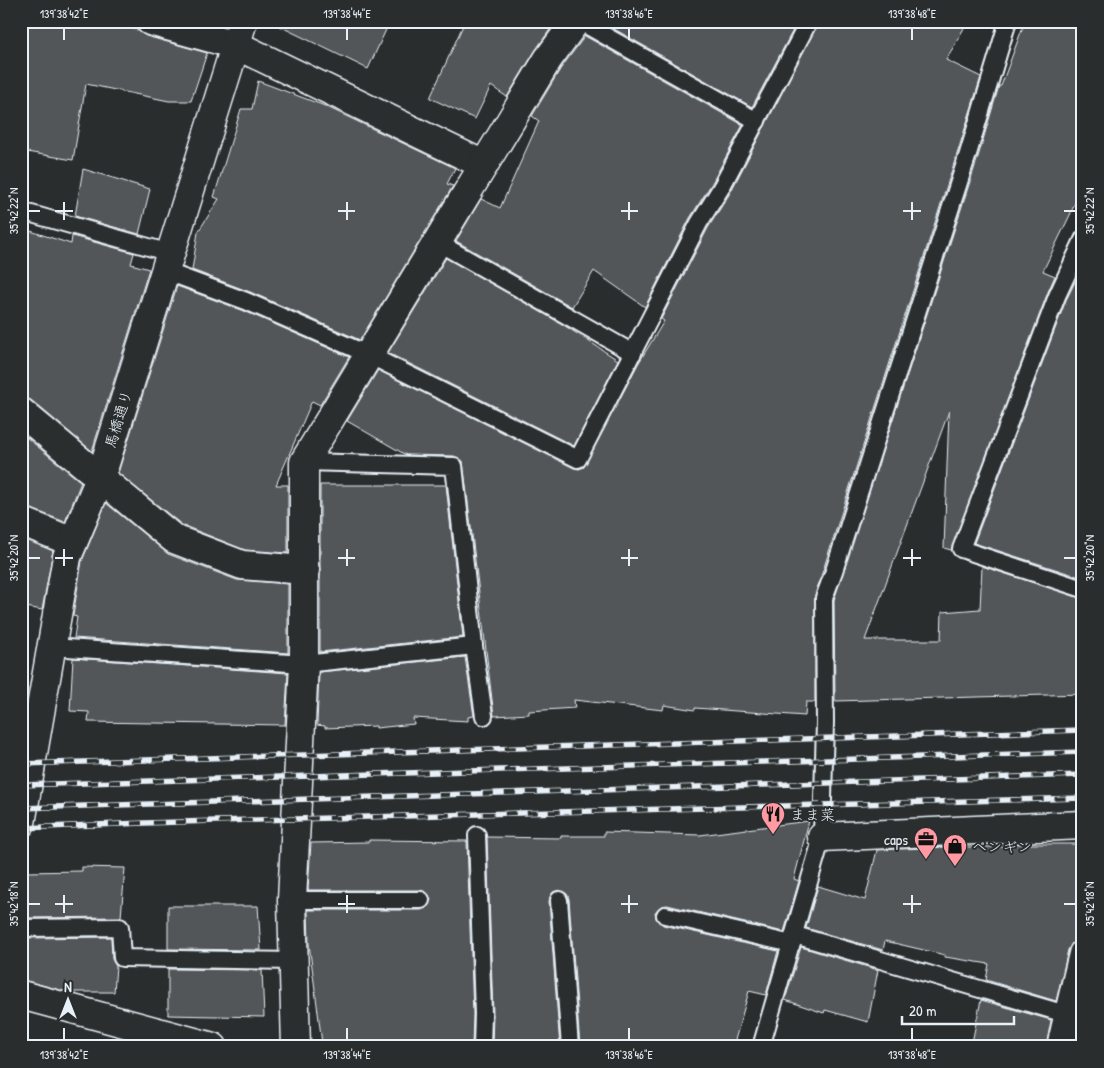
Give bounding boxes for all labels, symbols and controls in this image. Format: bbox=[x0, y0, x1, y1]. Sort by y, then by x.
text: 139°38'42"E bbox=[40, 5, 89, 22]
text: 139°38'44"E bbox=[323, 5, 371, 22]
text: 139°38'46"E bbox=[605, 5, 654, 22]
text: 139°38'48"E bbox=[888, 5, 937, 22]
text: 35°42'22"N bbox=[5, 188, 22, 234]
text: 35°42'22"N bbox=[1081, 188, 1098, 234]
street label: 馬橋通り bbox=[99, 387, 137, 451]
text: 35°42'20"N bbox=[5, 535, 22, 581]
text: 35°42'20"N bbox=[1081, 535, 1098, 581]
restaurant icon: まま菜 bbox=[760, 801, 786, 835]
place label: まま菜 bbox=[790, 804, 835, 825]
office icon: caps bbox=[913, 826, 939, 860]
place label: caps bbox=[884, 829, 908, 850]
shop icon: ペンギン bbox=[942, 833, 968, 867]
place label: ペンギン bbox=[972, 836, 1032, 857]
text: 35°42'18"N bbox=[5, 882, 22, 926]
text: 35°42'18"N bbox=[1081, 882, 1098, 926]
north arrow bbox=[42, 976, 92, 1026]
text: N bbox=[64, 977, 72, 996]
scale bar bbox=[902, 993, 1014, 1025]
text: 20 m bbox=[909, 1000, 936, 1021]
text: 139°38'42"E bbox=[40, 1046, 89, 1063]
text: 139°38'44"E bbox=[323, 1046, 371, 1063]
text: 139°38'46"E bbox=[605, 1046, 654, 1063]
text: 139°38'48"E bbox=[888, 1046, 937, 1063]

